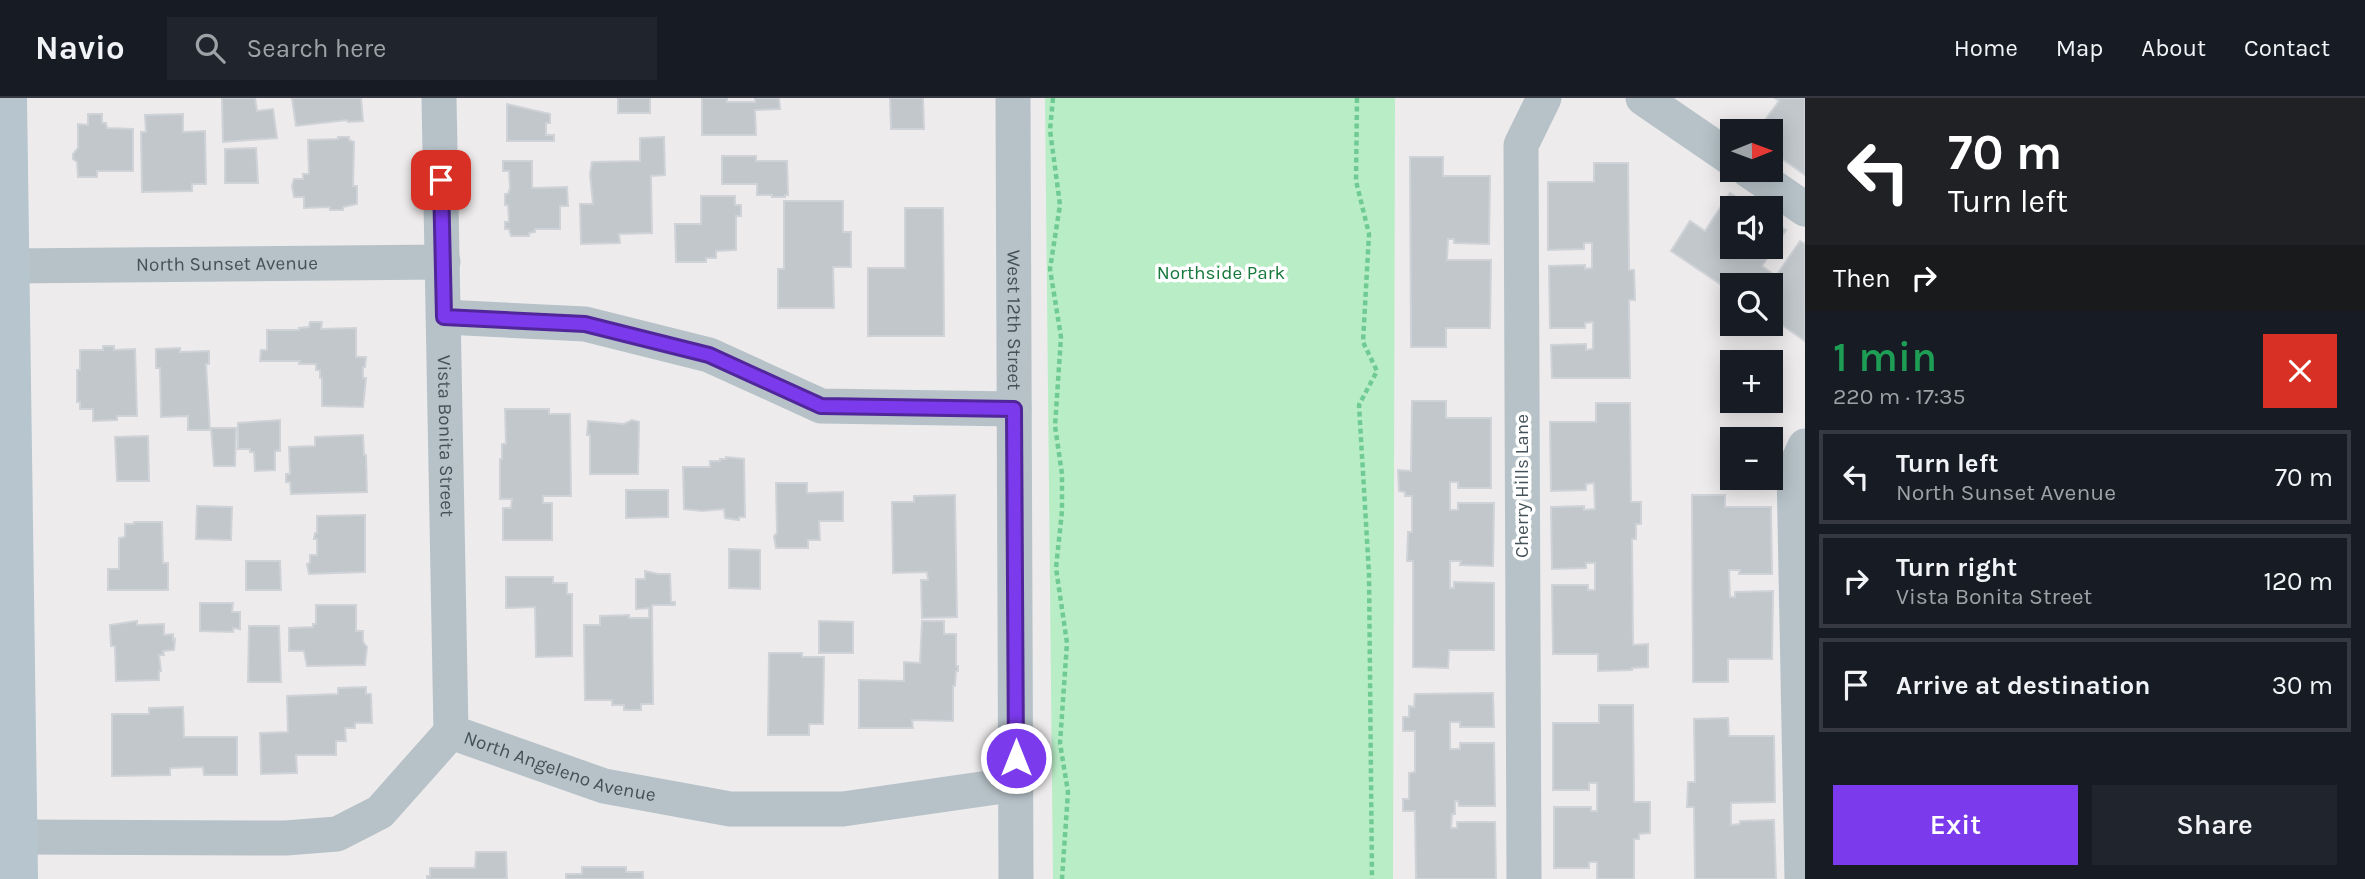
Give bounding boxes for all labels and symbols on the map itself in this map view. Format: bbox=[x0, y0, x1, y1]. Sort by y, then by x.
north arrow bbox=[1720, 119, 1783, 182]
pin bbox=[411, 150, 471, 210]
street label: West 12th Street bbox=[1003, 250, 1025, 390]
street label: North Sunset Avenue bbox=[136, 252, 318, 276]
park label: Northside Park bbox=[1157, 262, 1286, 284]
street label: Vista Bonita Street bbox=[433, 355, 458, 517]
street label: Cherry Hills Lane bbox=[1511, 414, 1533, 558]
position arrow bbox=[979, 721, 1053, 795]
street label: North Angeleno Avenue bbox=[461, 726, 658, 806]

